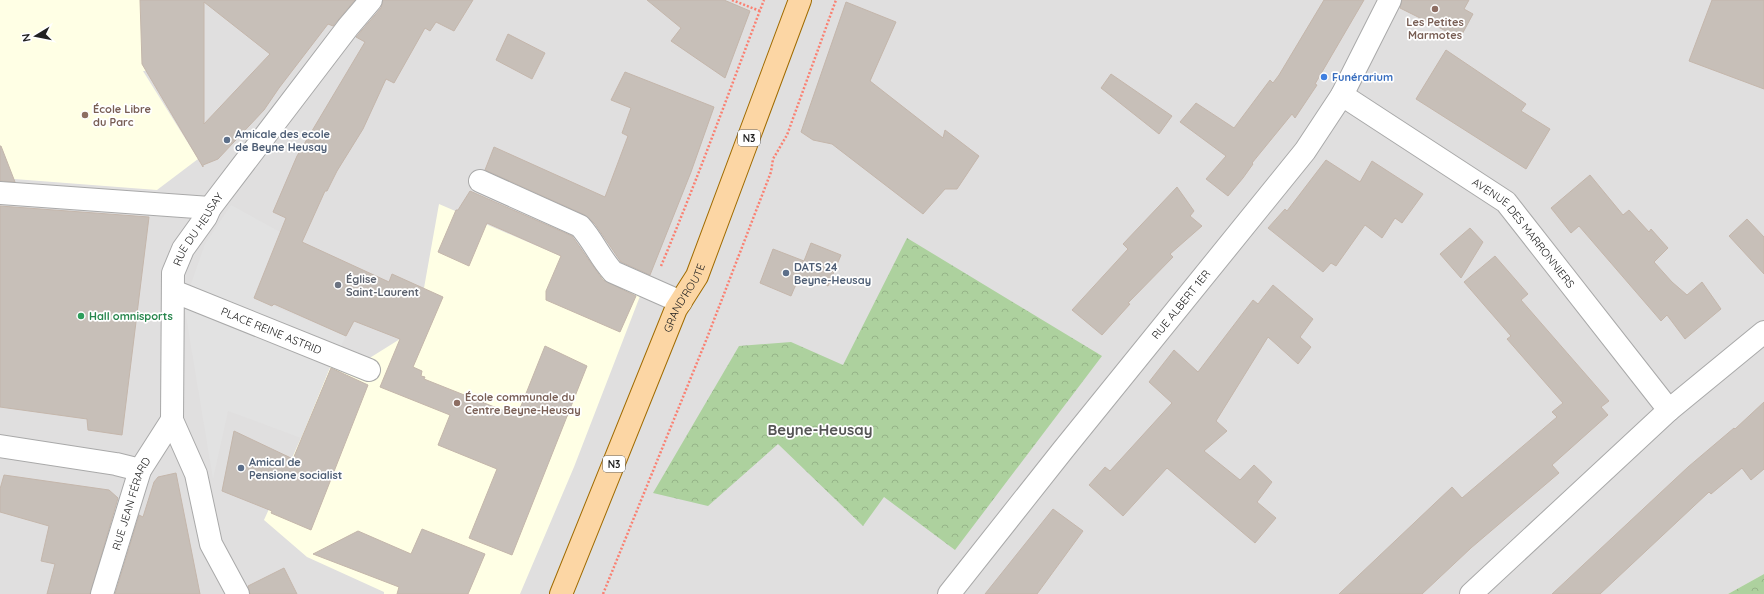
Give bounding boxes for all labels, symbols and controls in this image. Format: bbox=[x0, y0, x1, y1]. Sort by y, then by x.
marker: Les Petites Marmotes bbox=[1430, 4, 1440, 14]
place label: Les Petites Marmotes bbox=[1406, 15, 1464, 42]
north arrow bbox=[16, 16, 56, 56]
text: N bbox=[19, 33, 34, 43]
place label: Funérarium bbox=[1332, 70, 1393, 84]
marker: Funérarium bbox=[1319, 72, 1329, 82]
place label: École Libre du Parc bbox=[93, 102, 152, 129]
marker: École Libre du Parc bbox=[80, 110, 90, 120]
place label: Amicale des ecole de Beyne Heusay bbox=[235, 127, 331, 154]
road number: N3 bbox=[738, 130, 760, 146]
marker: Amicale des ecole de Beyne Heusay bbox=[222, 135, 232, 145]
street label: AVENUE DES MARRONNIERS bbox=[1470, 175, 1578, 291]
street label: RUE DU HEUSAY bbox=[170, 190, 226, 268]
place label: DATS 24 Beyne-Heusay bbox=[794, 260, 871, 287]
street label: GRAND'ROUTE bbox=[660, 261, 708, 334]
street label: RUE ALBERT 1ER bbox=[1149, 267, 1213, 342]
marker: DATS 24 Beyne-Heusay bbox=[781, 268, 791, 278]
place label: Église Saint-Laurent bbox=[346, 272, 419, 299]
marker: Église Saint-Laurent bbox=[333, 280, 343, 290]
street label: PLACE REINE ASTRID bbox=[219, 304, 324, 357]
place label: Hall omnisports bbox=[89, 309, 173, 323]
marker: Hall omnisports bbox=[76, 311, 86, 321]
place label: École communale du Centre Beyne-Heusay bbox=[465, 390, 581, 417]
marker: École communale du Centre Beyne-Heusay bbox=[452, 398, 462, 408]
district label: Beyne-Heusay bbox=[767, 420, 873, 439]
street label: RUE JEAN FÉRARD bbox=[109, 454, 153, 552]
place label: Amical de Pensione socialist bbox=[249, 455, 342, 482]
road number: N3 bbox=[603, 456, 625, 472]
marker: Amical de Pensione socialist bbox=[236, 463, 246, 473]

